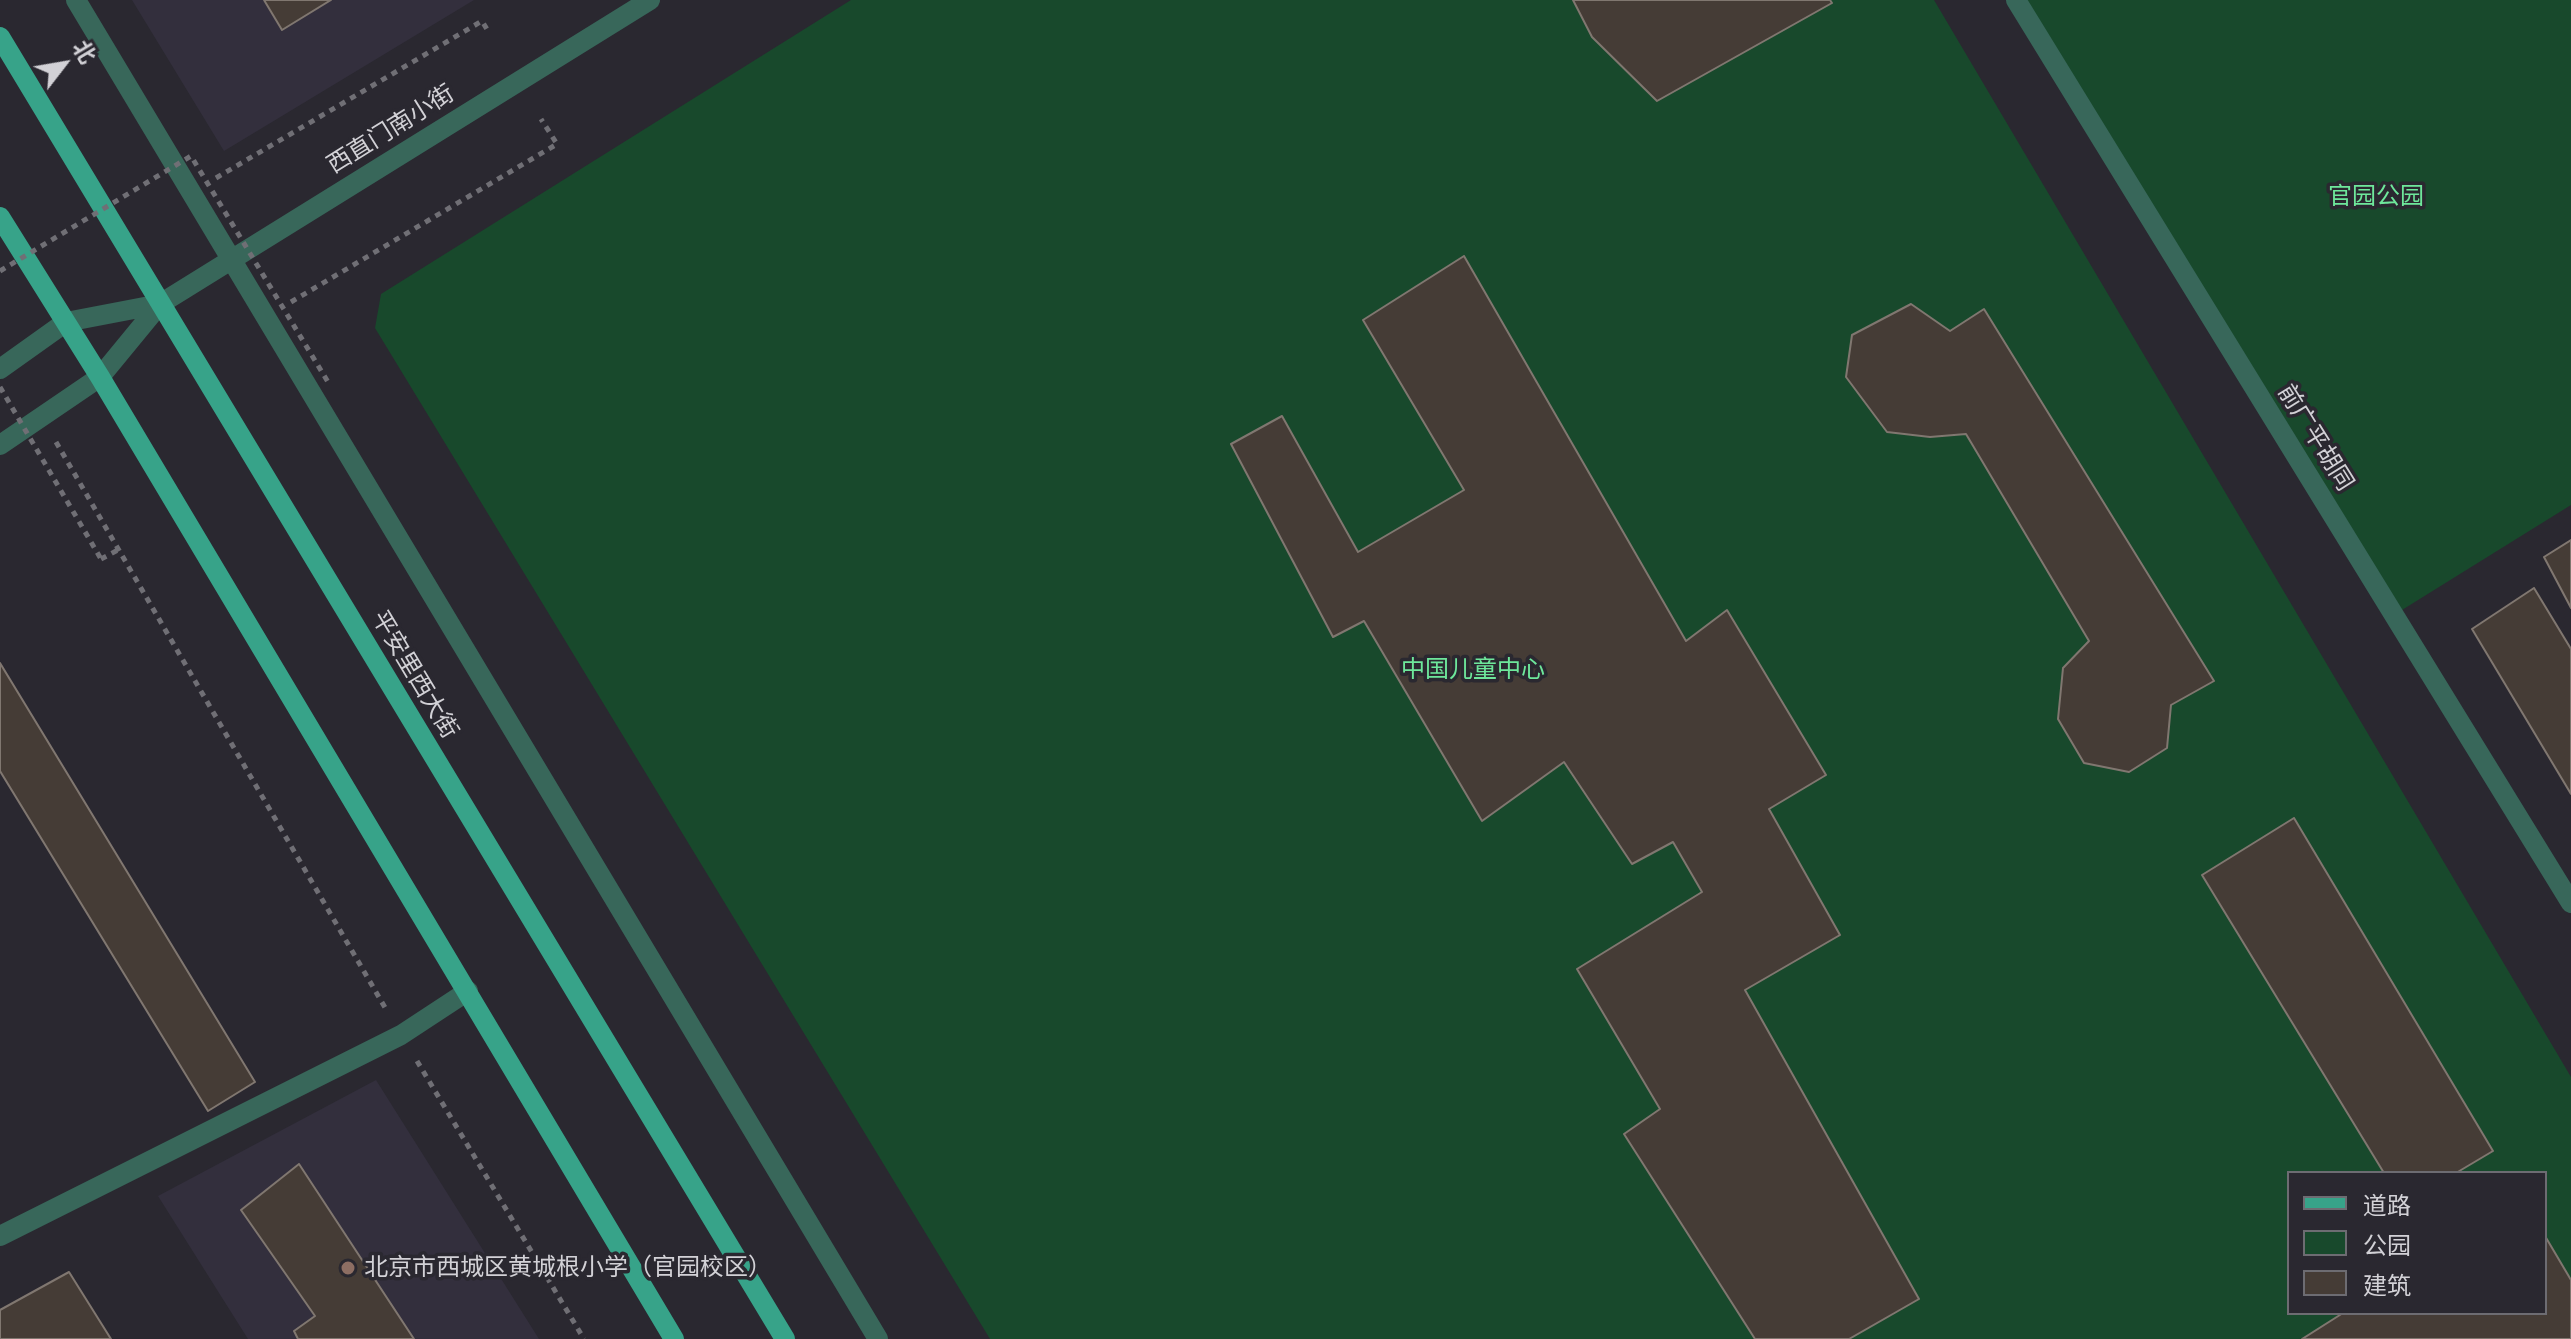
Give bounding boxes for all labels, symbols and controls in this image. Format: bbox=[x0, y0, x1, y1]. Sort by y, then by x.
north arrow bbox=[24, 24, 104, 104]
text: 北 bbox=[66, 34, 103, 69]
street label: 西直门南小街 bbox=[322, 80, 460, 180]
park label: 官园公园 bbox=[2328, 183, 2424, 211]
street label: 前广平胡同 bbox=[2271, 379, 2359, 497]
street label: 平安里西大街 bbox=[365, 606, 463, 744]
park label: 中国儿童中心 bbox=[1401, 656, 1545, 684]
legend bbox=[2287, 1171, 2547, 1315]
text: 道路 bbox=[2363, 1188, 2411, 1221]
text: 公园 bbox=[2363, 1228, 2411, 1261]
place label: 北京市西城区黄城根小学（官园校区） bbox=[364, 1254, 772, 1282]
marker: 北京市西城区黄城根小学（官园校区） bbox=[339, 1259, 357, 1277]
text: 建筑 bbox=[2363, 1268, 2411, 1301]

